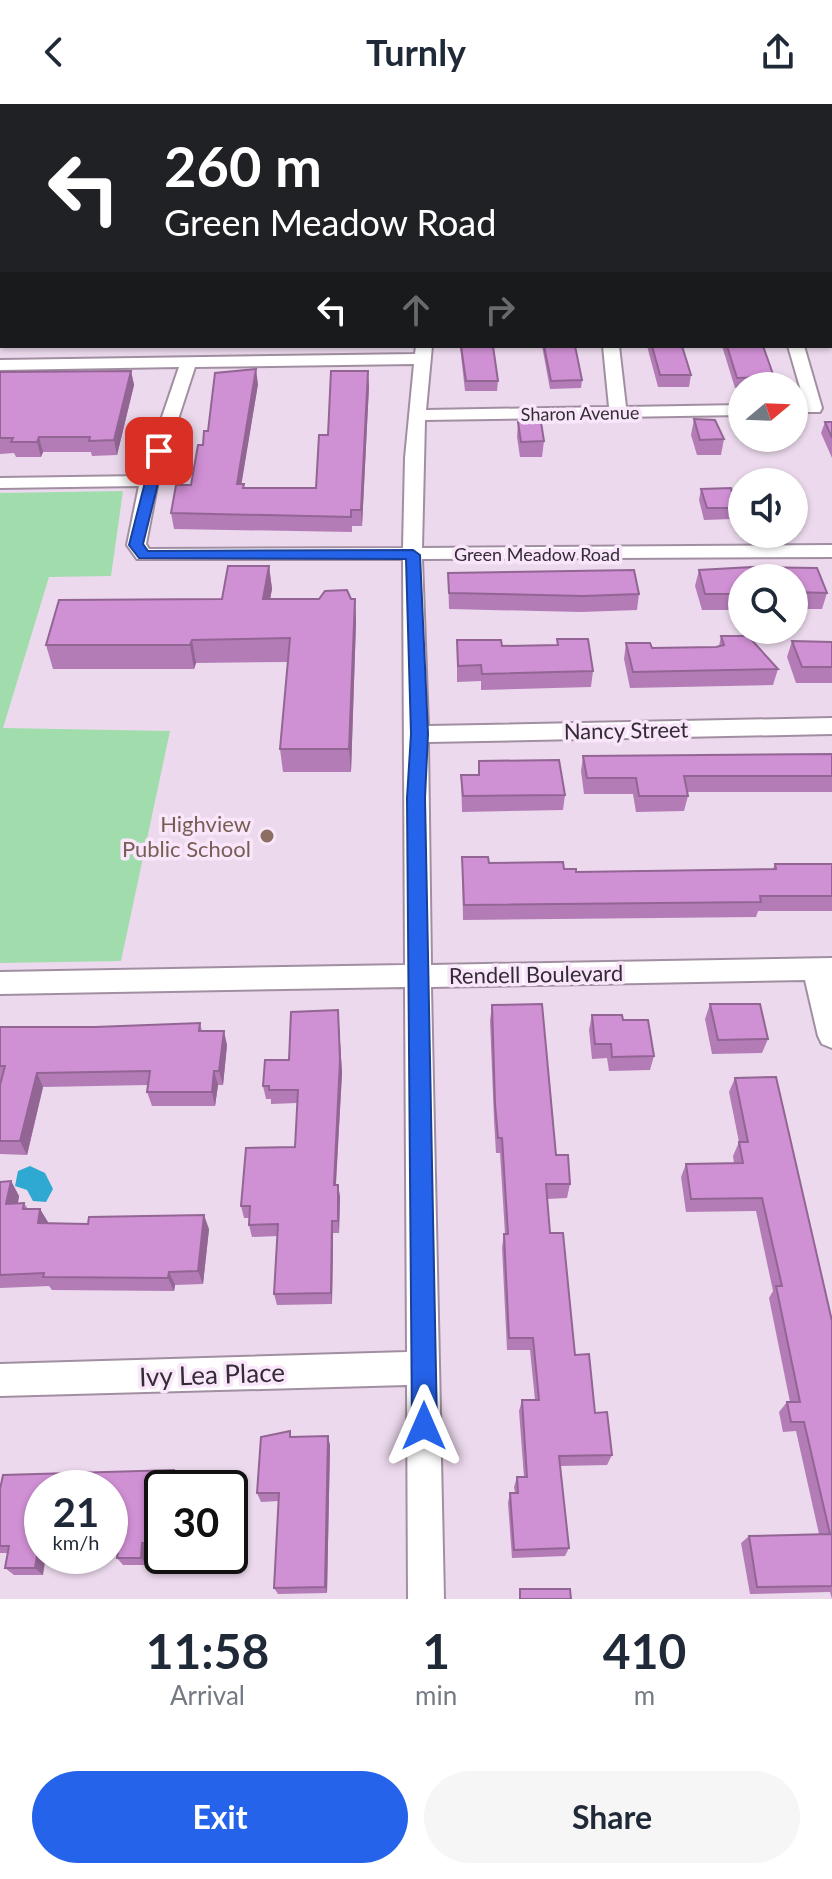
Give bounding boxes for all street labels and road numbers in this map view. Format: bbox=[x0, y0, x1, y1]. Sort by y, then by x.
street label: Sharon Avenue bbox=[520, 401, 640, 425]
street label: Green Meadow Road bbox=[454, 543, 620, 565]
street label: Nancy Street bbox=[564, 715, 689, 745]
street label: Rendell Boulevard bbox=[449, 959, 623, 989]
street label: Ivy Lea Place bbox=[138, 1355, 286, 1393]

